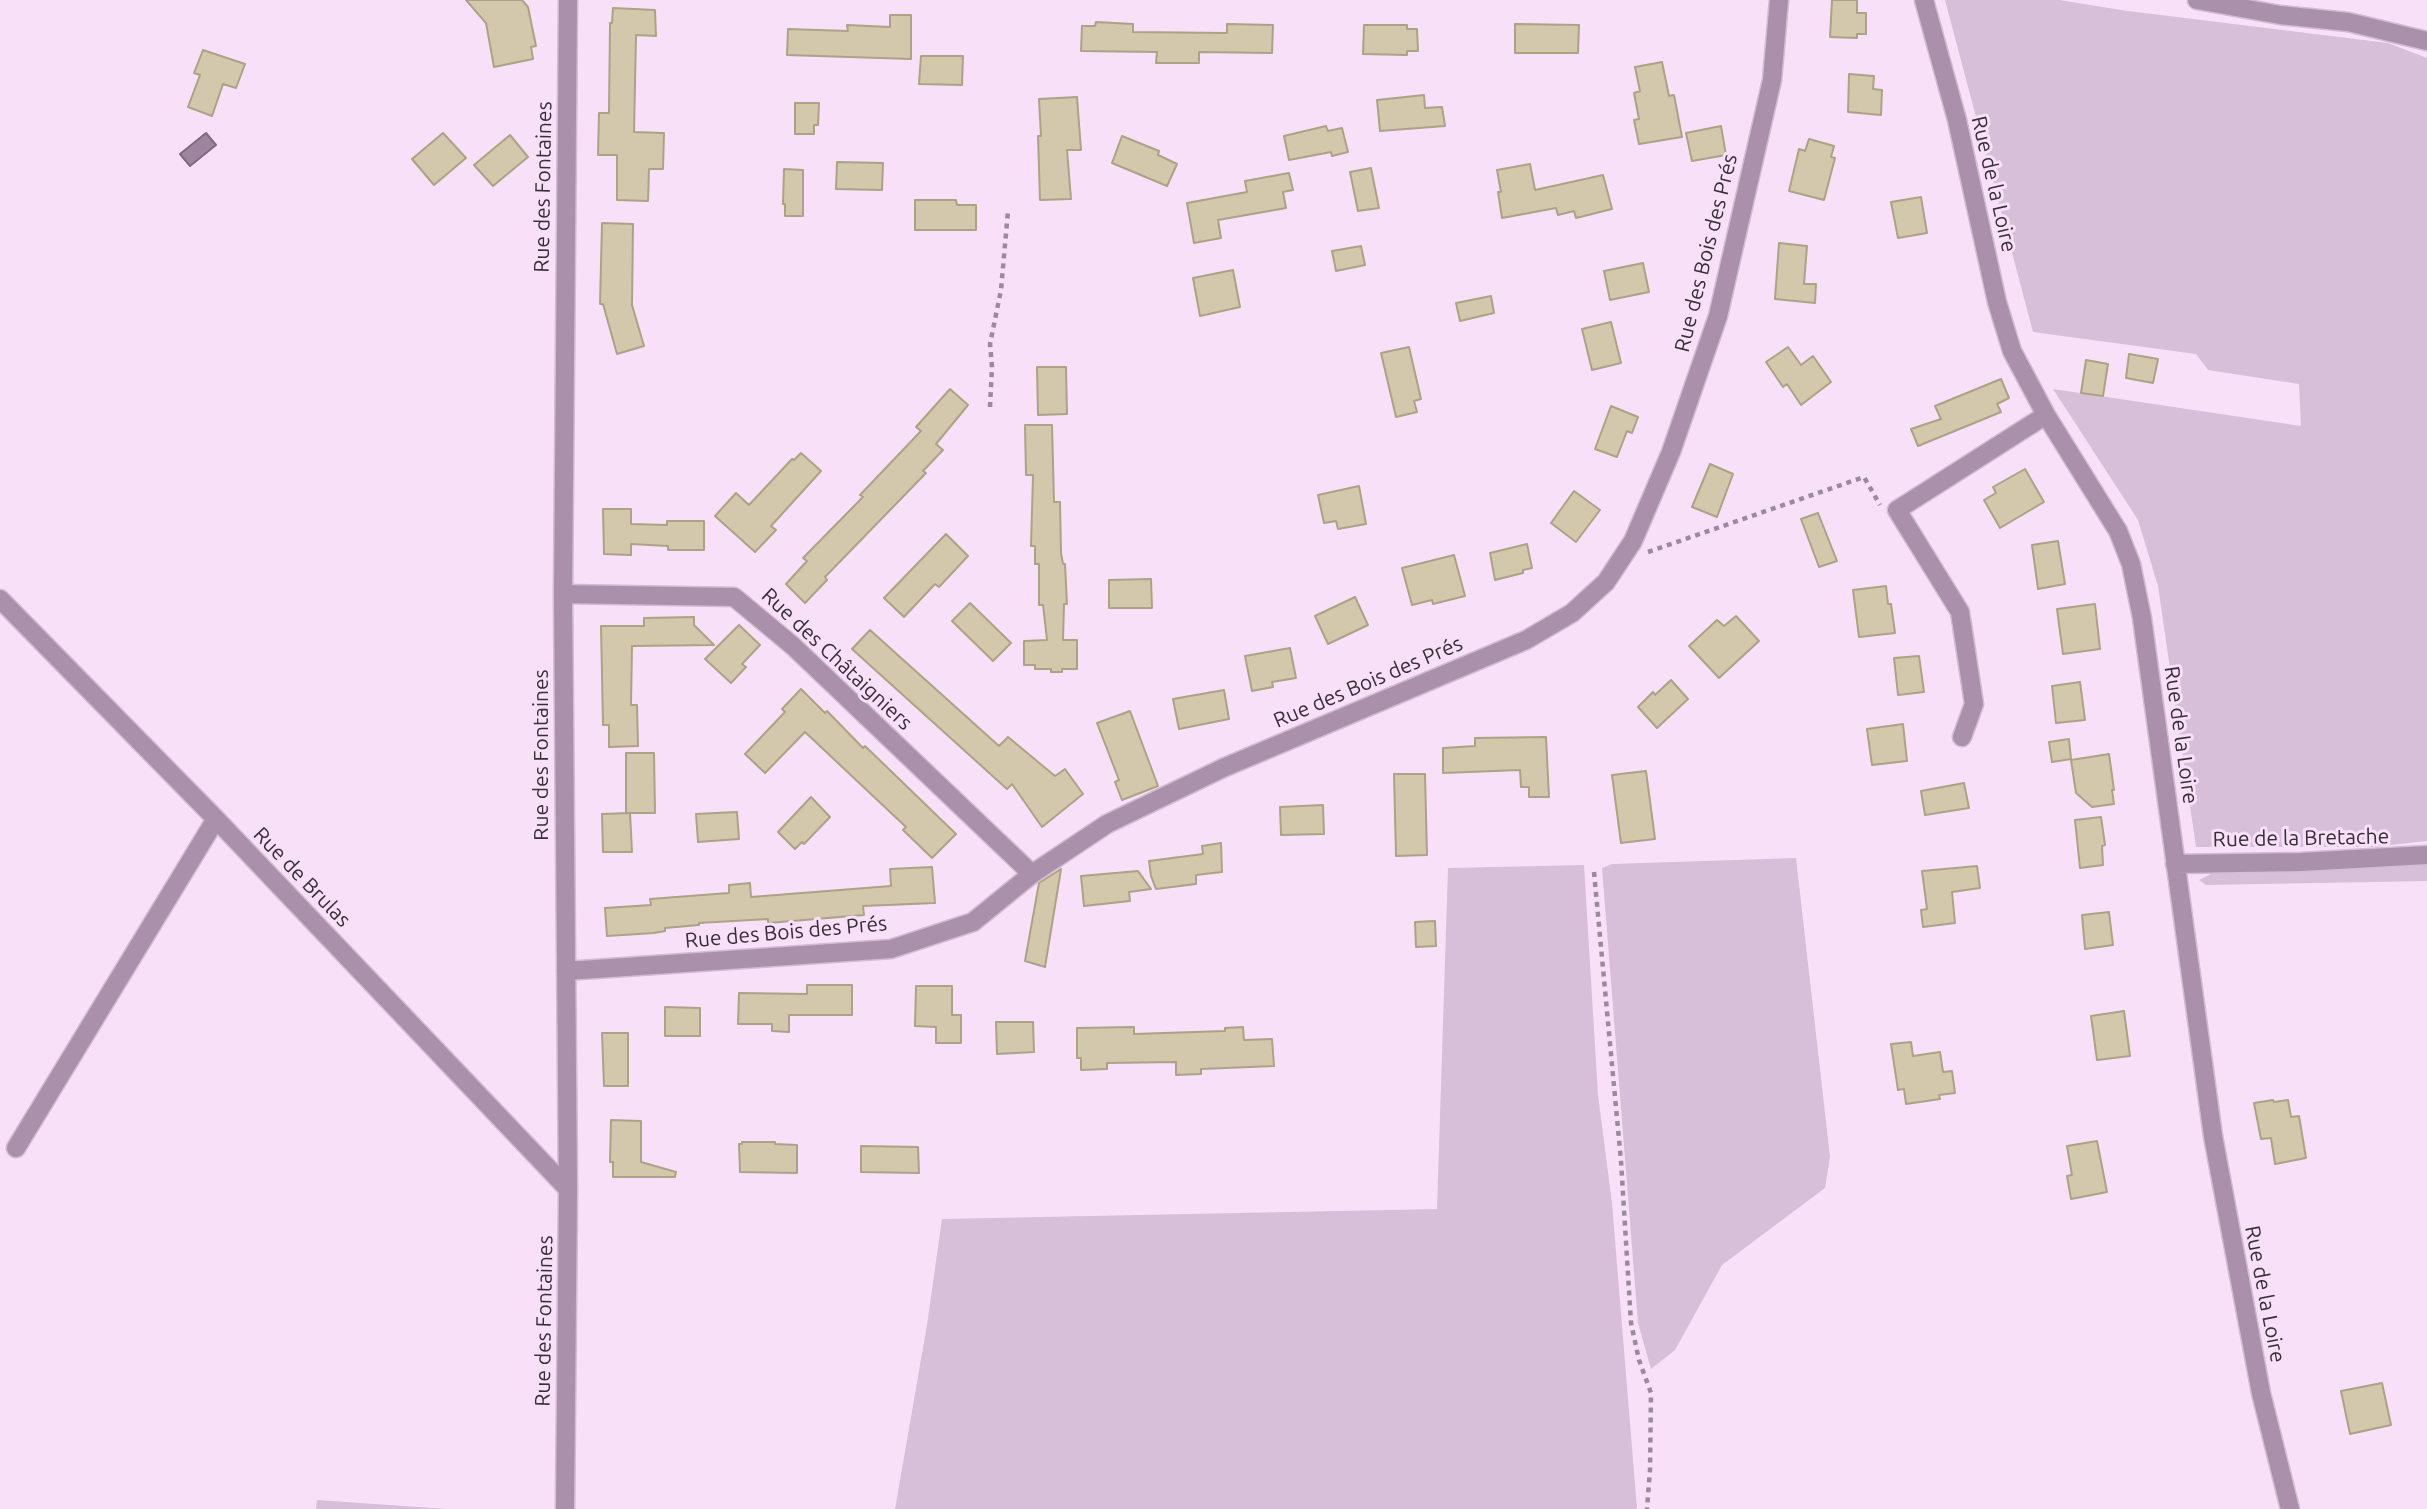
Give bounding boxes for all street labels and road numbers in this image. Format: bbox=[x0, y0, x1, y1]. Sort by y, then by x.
street label: Rue des Fontaines bbox=[529, 101, 557, 273]
street label: Rue de la Loire bbox=[1966, 113, 2022, 255]
street label: Rue des Bois des Prés bbox=[1669, 152, 1743, 354]
street label: Rue des Châtaigniers bbox=[756, 583, 918, 735]
street label: Rue des Bois des Prés bbox=[1270, 631, 1466, 733]
street label: Rue de la Loire bbox=[2159, 664, 2203, 806]
street label: Rue des Fontaines bbox=[528, 669, 554, 841]
street label: Rue de Brulas bbox=[248, 822, 356, 932]
street label: Rue de la Bretache bbox=[2213, 824, 2389, 852]
street label: Rue des Bois des Prés bbox=[684, 911, 888, 953]
street label: Rue de la Loire bbox=[2239, 1223, 2291, 1365]
street label: Rue des Fontaines bbox=[530, 1235, 558, 1407]

